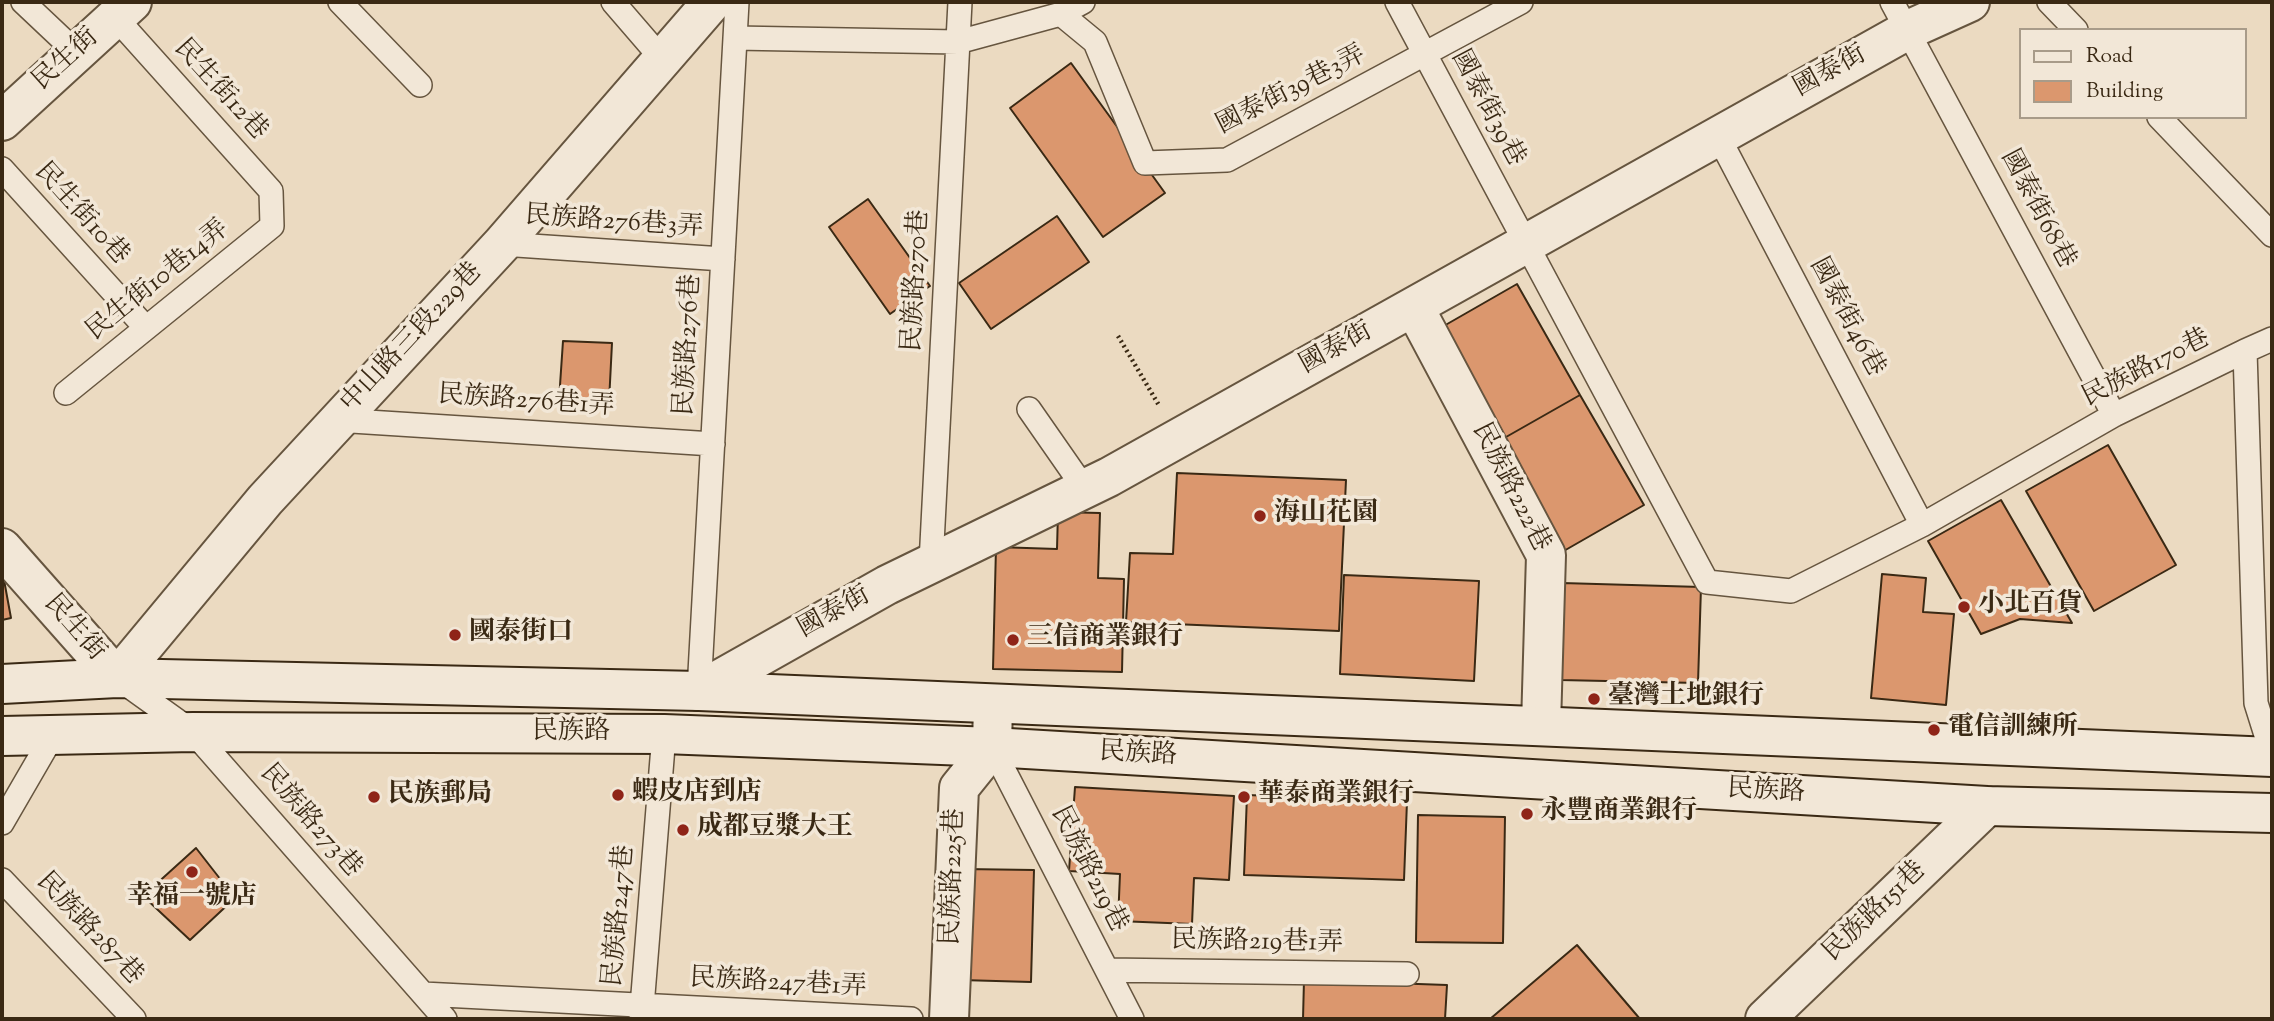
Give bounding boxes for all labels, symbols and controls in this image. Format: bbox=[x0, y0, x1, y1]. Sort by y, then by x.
street label: 民生街 bbox=[28, 23, 106, 99]
legend bbox=[2018, 28, 2246, 119]
street label: 民生街12巷 bbox=[166, 34, 272, 148]
street label: 國泰街 bbox=[1789, 40, 1873, 106]
street label: 國泰街39巷3弄 bbox=[1212, 41, 1372, 143]
text: Road bbox=[2086, 42, 2133, 72]
street label: 國泰街39巷 bbox=[1442, 46, 1530, 172]
text: Building bbox=[2086, 77, 2163, 107]
street label: 國泰街68巷 bbox=[1992, 145, 2080, 275]
street label: 民生街10巷 bbox=[26, 158, 134, 272]
street label: 民族路276巷3弄 bbox=[524, 202, 704, 246]
street label: 民族路270巷 bbox=[899, 209, 937, 353]
street label: 民生街10巷14弄 bbox=[81, 215, 237, 349]
street label: 國泰街46巷 bbox=[1801, 253, 1889, 383]
street label: 中山路三段229巷 bbox=[336, 258, 490, 420]
street label: 民族路276巷 bbox=[671, 273, 709, 417]
street label: 國泰街 bbox=[1295, 317, 1379, 383]
street label: 民族路170巷 bbox=[2078, 325, 2216, 415]
street label: 民族路276巷1弄 bbox=[437, 381, 615, 425]
street label: 民族路222巷 bbox=[1463, 418, 1555, 558]
place label: 海山花園 bbox=[1274, 500, 1378, 532]
marker: 海山花園 bbox=[1252, 508, 1268, 524]
street label: 國泰街 bbox=[793, 581, 877, 647]
street label: 民生街 bbox=[36, 589, 110, 669]
place label: 小北百貨 bbox=[1978, 591, 2082, 623]
marker: 小北百貨 bbox=[1956, 599, 1972, 615]
place label: 國泰街口 bbox=[469, 619, 573, 651]
place label: 三信商業銀行 bbox=[1027, 624, 1183, 656]
marker: 國泰街口 bbox=[447, 627, 463, 643]
marker: 三信商業銀行 bbox=[1005, 632, 1021, 648]
place label: 臺灣土地銀行 bbox=[1608, 683, 1764, 715]
marker: 臺灣土地銀行 bbox=[1586, 691, 1602, 707]
place label: 電信訓練所 bbox=[1948, 714, 2078, 746]
street label: 民族路 bbox=[532, 718, 610, 750]
marker: 電信訓練所 bbox=[1926, 722, 1942, 738]
street label: 民族路 bbox=[1098, 738, 1178, 774]
street label: 民族路273巷 bbox=[251, 759, 367, 885]
street label: 民族路 bbox=[1726, 775, 1806, 811]
place label: 蝦皮店到店 bbox=[632, 779, 762, 811]
place label: 民族郵局 bbox=[388, 781, 492, 813]
place label: 華泰商業銀行 bbox=[1258, 781, 1414, 813]
marker: 蝦皮店到店 bbox=[610, 787, 626, 803]
marker: 民族郵局 bbox=[366, 789, 382, 805]
marker: 華泰商業銀行 bbox=[1236, 789, 1252, 805]
place label: 永豐商業銀行 bbox=[1541, 798, 1697, 830]
street label: 民族路219巷 bbox=[1042, 802, 1132, 938]
marker: 永豐商業銀行 bbox=[1519, 806, 1535, 822]
street label: 民族路225巷 bbox=[937, 808, 973, 946]
place label: 成都豆漿大王 bbox=[697, 814, 853, 846]
marker: 成都豆漿大王 bbox=[675, 822, 691, 838]
street label: 民族路247巷 bbox=[599, 844, 643, 988]
street label: 民族路151巷 bbox=[1818, 856, 1934, 970]
marker: 幸福一號店 bbox=[184, 864, 200, 880]
street label: 民族路287巷 bbox=[28, 867, 148, 993]
place label: 幸福一號店 bbox=[127, 883, 257, 915]
street label: 民族路219巷1弄 bbox=[1171, 927, 1343, 961]
street label: 民族路247巷1弄 bbox=[689, 965, 867, 1005]

